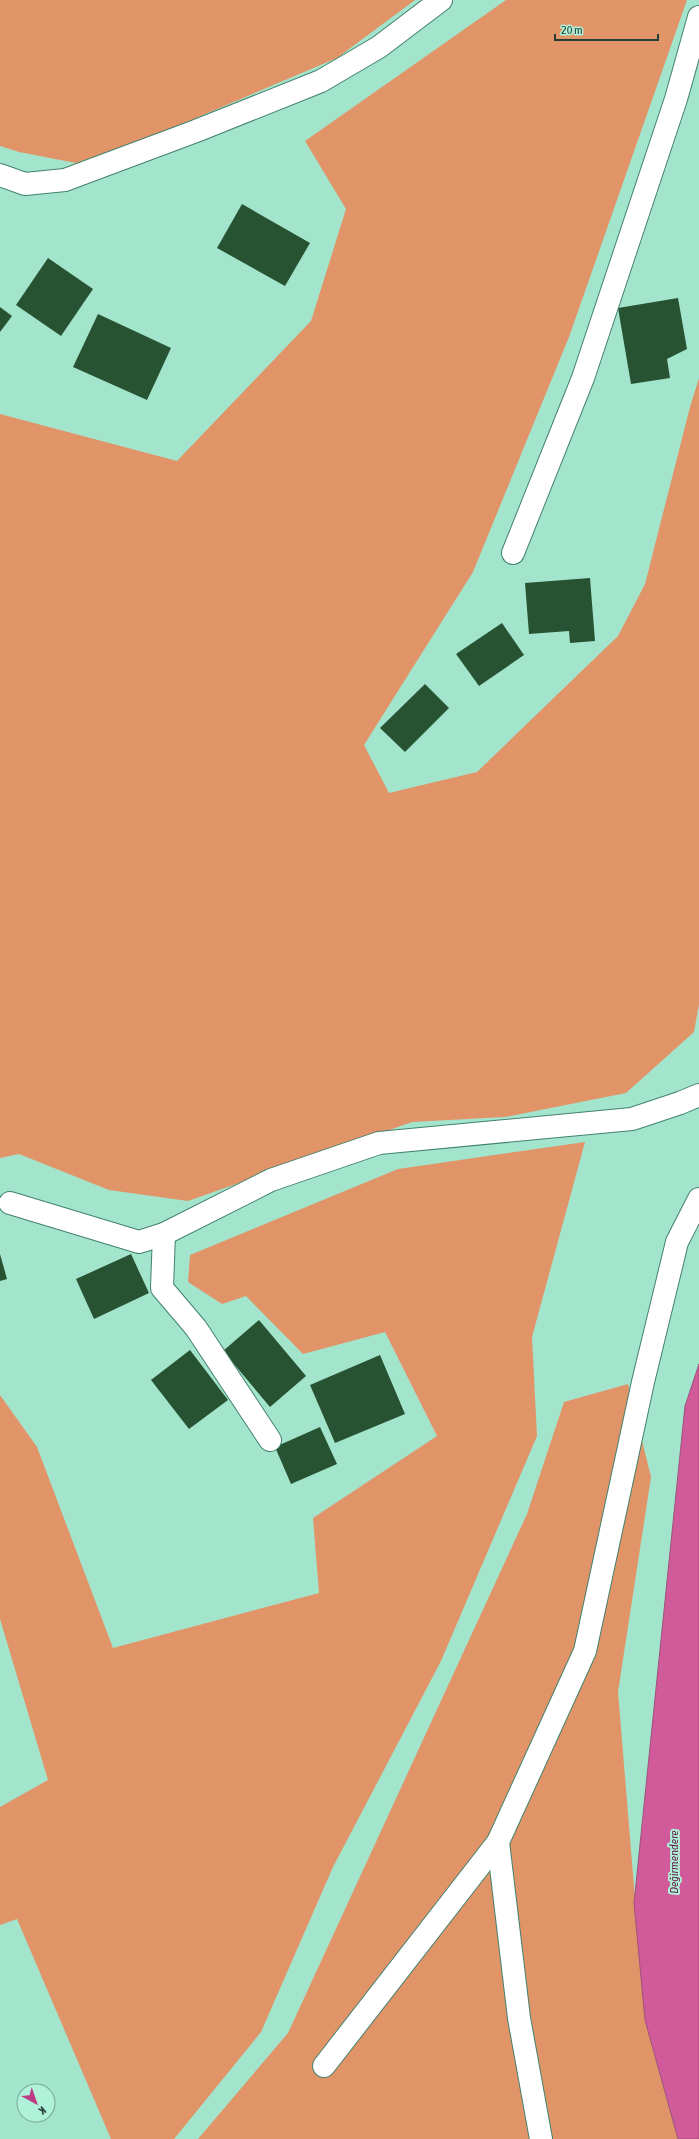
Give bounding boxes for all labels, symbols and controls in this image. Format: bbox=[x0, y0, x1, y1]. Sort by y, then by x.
scale bar bbox=[555, 16, 658, 42]
text: 20 m bbox=[561, 23, 583, 37]
water label: Değirmendere bbox=[667, 1830, 681, 1894]
north arrow bbox=[16, 2083, 56, 2123]
text: K bbox=[36, 2104, 48, 2117]

